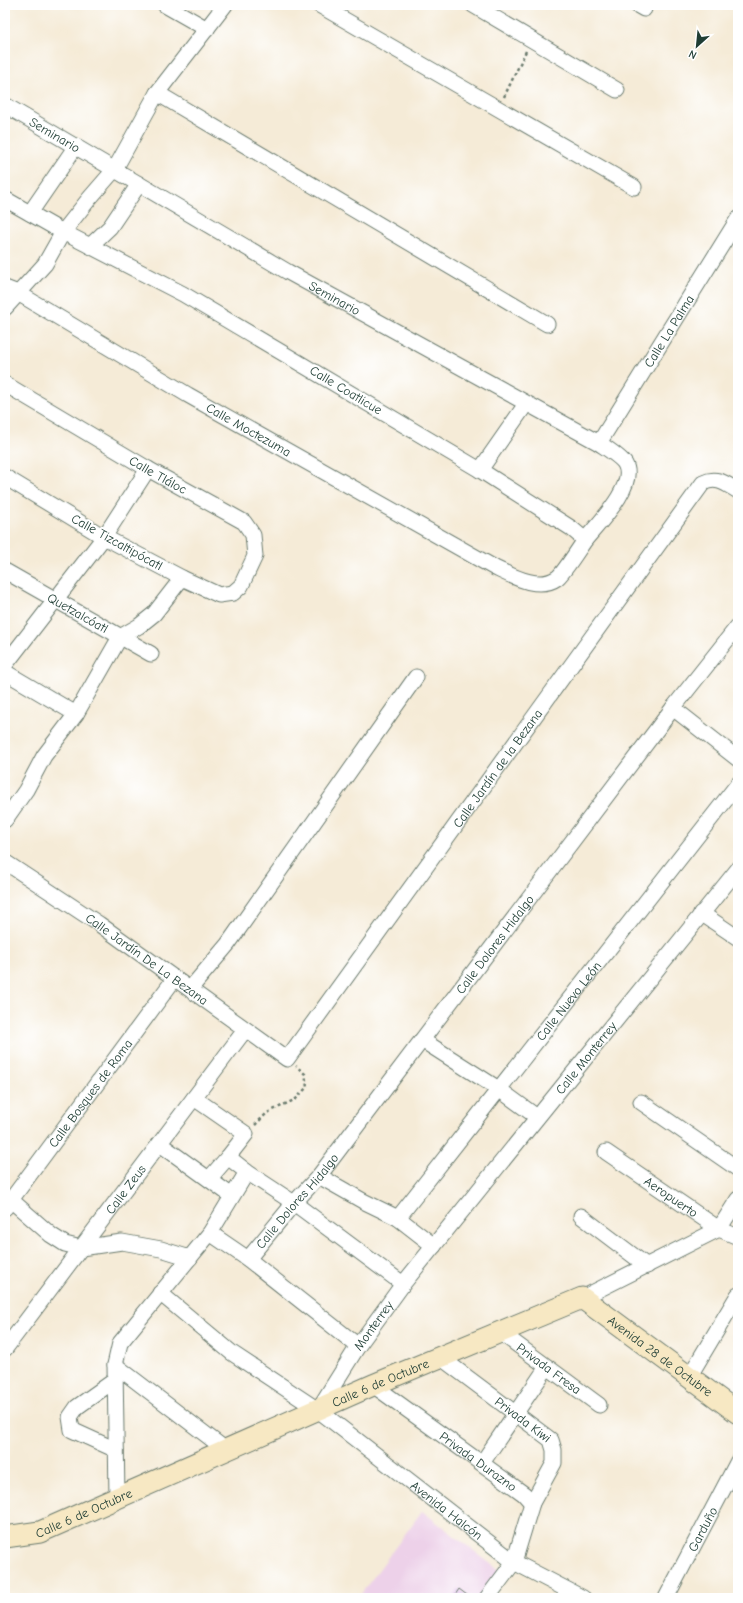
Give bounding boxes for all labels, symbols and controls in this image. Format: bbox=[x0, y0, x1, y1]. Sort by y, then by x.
north arrow bbox=[677, 26, 717, 66]
text: N bbox=[687, 47, 699, 62]
street label: Seminario bbox=[27, 114, 83, 155]
street label: Seminario bbox=[306, 278, 363, 318]
street label: Calle La Palma bbox=[640, 292, 697, 370]
street label: Calle Coatlicue bbox=[307, 363, 385, 418]
street label: Calle Moctezuma bbox=[204, 399, 294, 459]
street label: Calle Tláloc bbox=[127, 452, 190, 497]
street label: Calle Tizcaltipócatl bbox=[69, 511, 165, 573]
street label: Quetzalcóatl bbox=[45, 589, 111, 636]
street label: Calle Jardín de la Bezana bbox=[449, 706, 545, 830]
street label: Calle Dolores Hidalgo bbox=[452, 892, 537, 996]
street label: Calle Jardín De La Bezana bbox=[83, 910, 211, 1008]
street label: Calle Nuevo León bbox=[533, 958, 604, 1043]
street label: Calle Monterrey bbox=[552, 1018, 619, 1097]
street label: Calle Bosques de Roma bbox=[45, 1036, 135, 1150]
street label: Calle Dolores Hidalgo bbox=[252, 1150, 341, 1251]
street label: Calle Zeus bbox=[102, 1162, 149, 1217]
street label: Aeropuerto bbox=[642, 1173, 701, 1220]
street label: Monterrey bbox=[350, 1298, 396, 1353]
street label: Avenida 28 de Octubre bbox=[605, 1312, 716, 1400]
street label: Privada Fresa bbox=[514, 1340, 584, 1397]
street label: Calle 6 de Octubre bbox=[329, 1355, 431, 1410]
street label: Privada Kiwi bbox=[492, 1393, 554, 1445]
street label: Privada Durazno bbox=[437, 1428, 520, 1494]
street label: Avenida Halcón bbox=[408, 1477, 486, 1542]
street label: Calle 6 de Octubre bbox=[35, 1485, 135, 1540]
street label: Garduño bbox=[684, 1504, 720, 1554]

